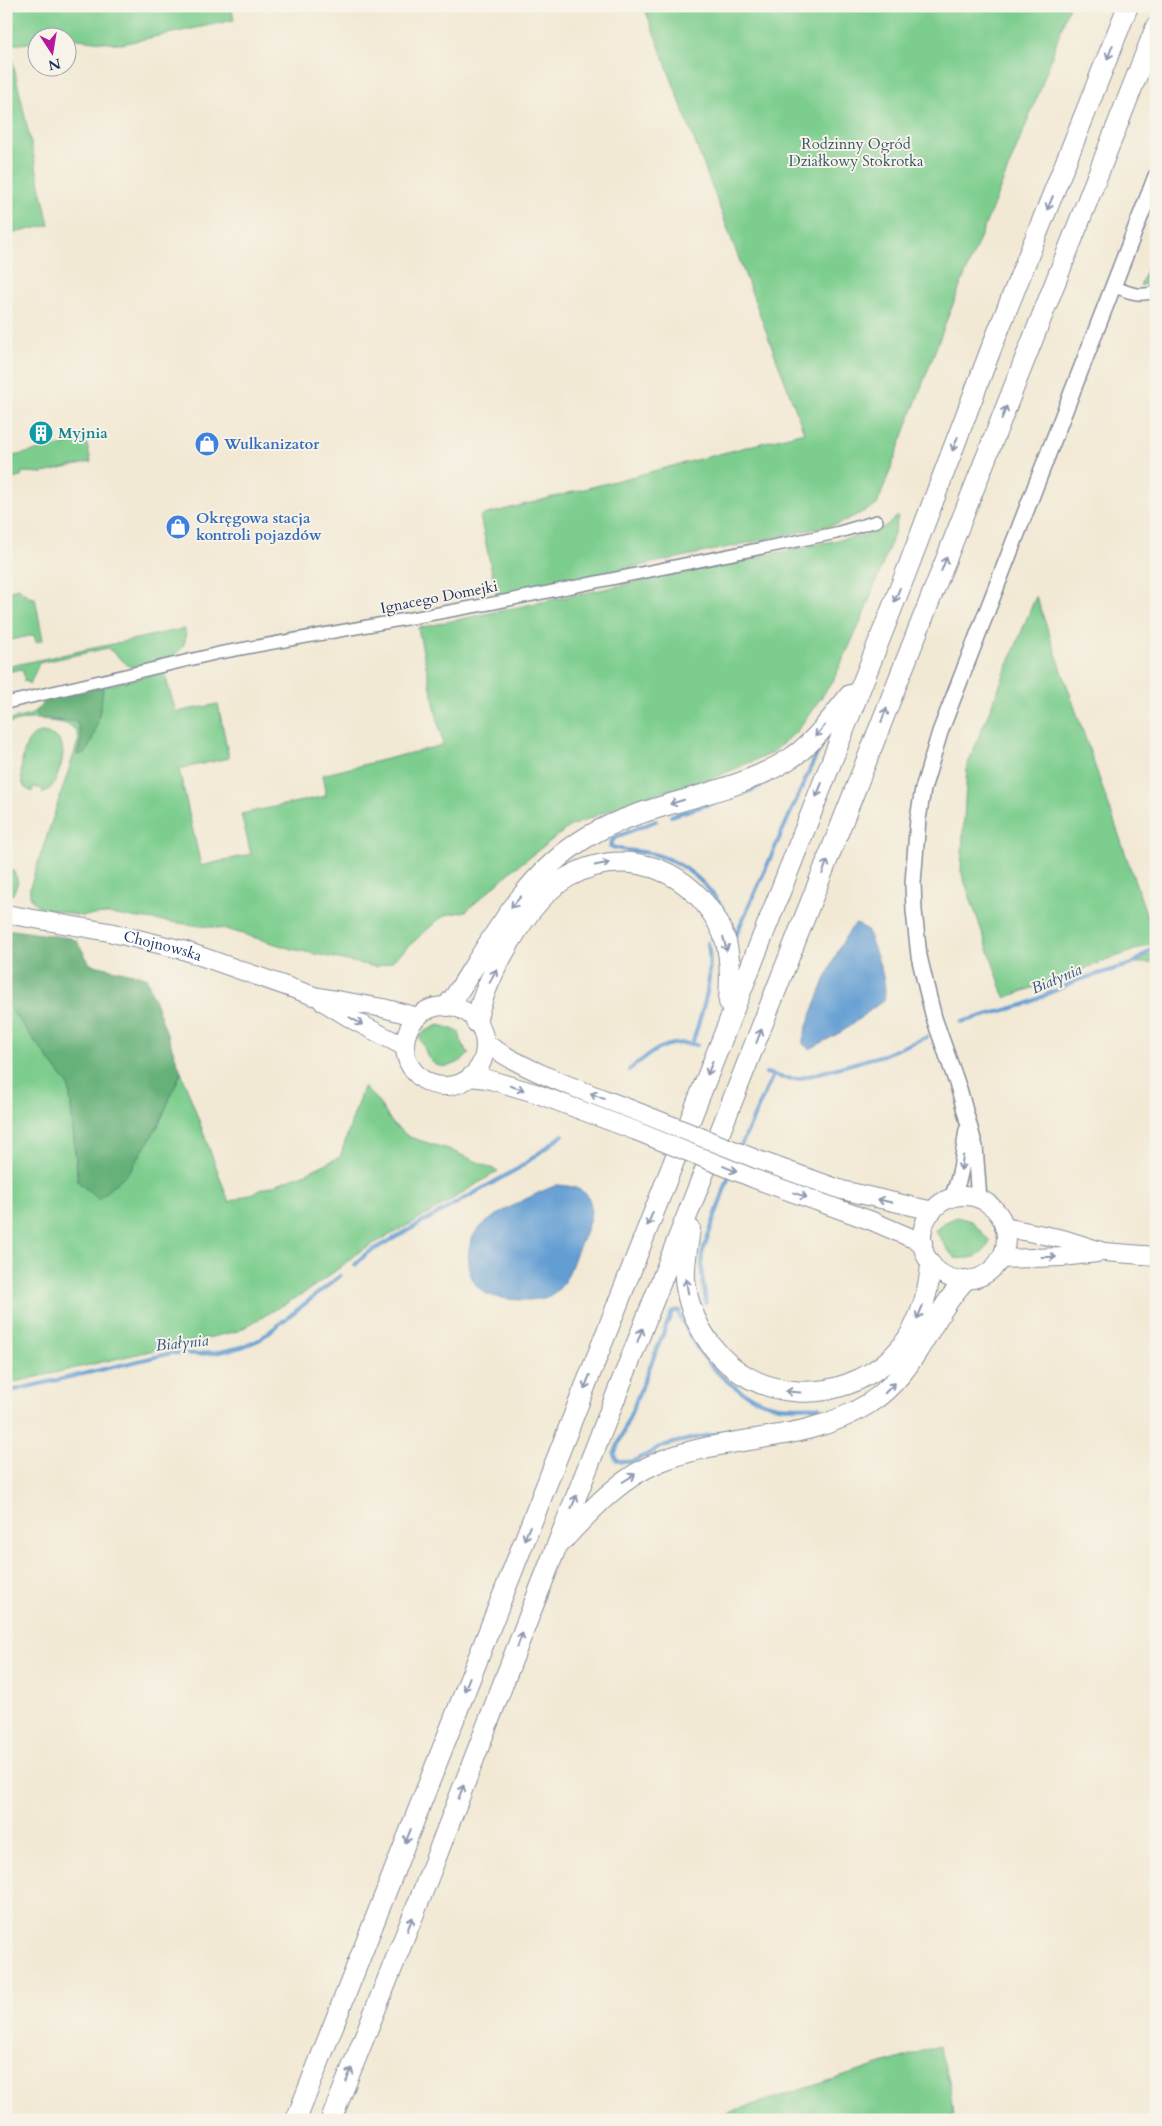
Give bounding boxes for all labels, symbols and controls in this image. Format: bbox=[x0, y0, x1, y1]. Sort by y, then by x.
north arrow bbox=[28, 28, 78, 78]
one-way arrow bbox=[1105, 44, 1115, 59]
text: N bbox=[47, 54, 63, 75]
park label: Rodzinny Ogród Działkowy Stokrotka bbox=[788, 134, 924, 171]
one-way arrow bbox=[1045, 194, 1054, 210]
one-way arrow bbox=[1000, 406, 1009, 421]
building icon: Myjnia bbox=[28, 420, 54, 446]
place label: Myjnia bbox=[58, 423, 108, 443]
shop icon: Wulkanizator bbox=[194, 431, 220, 457]
place label: Wulkanizator bbox=[223, 434, 320, 454]
one-way arrow bbox=[950, 435, 959, 451]
place label: Okręgowa stacja kontroli pojazdów bbox=[196, 508, 322, 545]
shop icon: Okręgowa stacja kontroli pojazdów bbox=[165, 514, 191, 540]
one-way arrow bbox=[940, 557, 949, 572]
street label: Ignacego Domejki bbox=[379, 576, 499, 618]
one-way arrow bbox=[891, 587, 901, 602]
one-way arrow bbox=[879, 708, 889, 723]
one-way arrow bbox=[814, 724, 826, 737]
one-way arrow bbox=[814, 782, 823, 797]
one-way arrow bbox=[670, 798, 686, 808]
one-way arrow bbox=[593, 859, 609, 869]
one-way arrow bbox=[821, 859, 830, 875]
one-way arrow bbox=[510, 896, 522, 909]
street label: Chojnowska bbox=[122, 926, 205, 966]
one-way arrow bbox=[721, 935, 730, 951]
water label: Białynia bbox=[1028, 958, 1085, 999]
one-way arrow bbox=[489, 969, 498, 984]
one-way arrow bbox=[348, 1016, 363, 1026]
one-way arrow bbox=[755, 1028, 764, 1044]
one-way arrow bbox=[705, 1059, 714, 1075]
one-way arrow bbox=[509, 1084, 525, 1093]
one-way arrow bbox=[590, 1091, 605, 1100]
one-way arrow bbox=[957, 1155, 967, 1171]
one-way arrow bbox=[722, 1164, 737, 1174]
one-way arrow bbox=[792, 1191, 808, 1200]
one-way arrow bbox=[878, 1196, 894, 1205]
one-way arrow bbox=[644, 1211, 653, 1226]
one-way arrow bbox=[1040, 1252, 1057, 1262]
one-way arrow bbox=[681, 1278, 691, 1294]
one-way arrow bbox=[915, 1304, 925, 1319]
one-way arrow bbox=[636, 1328, 645, 1343]
water label: Białynia bbox=[155, 1329, 210, 1357]
one-way arrow bbox=[581, 1374, 591, 1389]
one-way arrow bbox=[884, 1382, 896, 1394]
one-way arrow bbox=[785, 1387, 801, 1397]
one-way arrow bbox=[622, 1473, 636, 1483]
one-way arrow bbox=[570, 1495, 579, 1510]
one-way arrow bbox=[522, 1525, 531, 1540]
one-way arrow bbox=[516, 1633, 525, 1649]
one-way arrow bbox=[462, 1676, 471, 1691]
one-way arrow bbox=[457, 1785, 466, 1800]
one-way arrow bbox=[403, 1827, 412, 1843]
one-way arrow bbox=[405, 1917, 415, 1932]
one-way arrow bbox=[346, 2067, 355, 2082]

